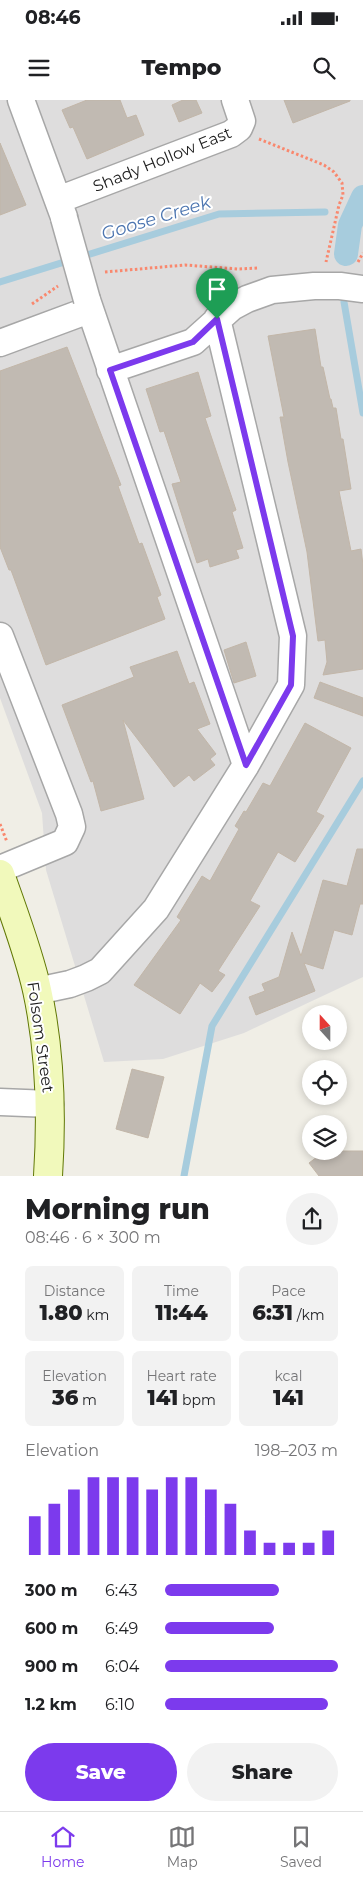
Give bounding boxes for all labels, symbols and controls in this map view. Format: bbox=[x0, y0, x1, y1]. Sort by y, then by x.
text: 08:46 bbox=[25, 6, 81, 29]
icon: menu bbox=[25, 54, 53, 82]
text: Tempo bbox=[142, 54, 221, 81]
icon: search bbox=[310, 54, 338, 82]
street label: Shady Hollow East bbox=[90, 123, 235, 196]
water label: Goose Creek bbox=[99, 191, 215, 245]
pin bbox=[196, 268, 238, 319]
icon: arrive bbox=[203, 275, 231, 303]
street label: Folsom Street bbox=[23, 981, 58, 1094]
north arrow bbox=[302, 1005, 348, 1050]
map controls bbox=[302, 1005, 347, 1160]
button: locate bbox=[302, 1060, 347, 1105]
button: layers bbox=[302, 1115, 347, 1160]
text: Morning run bbox=[25, 1192, 210, 1226]
button: share bbox=[286, 1193, 338, 1245]
text: 08:46 · 6 × 300 m bbox=[25, 1228, 161, 1247]
text: Distance bbox=[44, 1282, 105, 1300]
text: Time bbox=[164, 1282, 199, 1300]
text: Pace bbox=[271, 1282, 306, 1300]
text: 1.80 bbox=[40, 1300, 83, 1325]
text: 11:44 bbox=[155, 1300, 208, 1325]
text: 6:31 bbox=[252, 1300, 293, 1325]
text: km bbox=[83, 1306, 109, 1324]
text: /km bbox=[293, 1306, 325, 1324]
text: Elevation bbox=[42, 1367, 107, 1385]
text: Heart rate bbox=[146, 1367, 217, 1385]
text: kcal bbox=[275, 1367, 302, 1385]
text: 36 bbox=[52, 1385, 78, 1410]
text: 141 bbox=[147, 1385, 178, 1410]
text: 141 bbox=[273, 1385, 304, 1410]
text: m bbox=[78, 1391, 97, 1409]
text: bpm bbox=[178, 1391, 216, 1409]
text: Elevation bbox=[25, 1441, 99, 1460]
text: 198–203 m bbox=[255, 1441, 338, 1460]
text: 300 m bbox=[25, 1581, 78, 1600]
text: 6:43 bbox=[105, 1581, 138, 1600]
text: 600 m bbox=[25, 1619, 78, 1638]
text: 6:49 bbox=[105, 1619, 138, 1638]
text: 900 m bbox=[25, 1657, 78, 1676]
text: 6:04 bbox=[105, 1657, 139, 1676]
text: 1.2 km bbox=[25, 1695, 77, 1714]
text: 6:10 bbox=[105, 1695, 135, 1714]
button: Save bbox=[25, 1743, 177, 1801]
button: Share bbox=[187, 1743, 338, 1801]
tab: Home bbox=[41, 1823, 85, 1871]
tab: Map bbox=[167, 1823, 198, 1871]
tab: Saved bbox=[280, 1823, 322, 1871]

